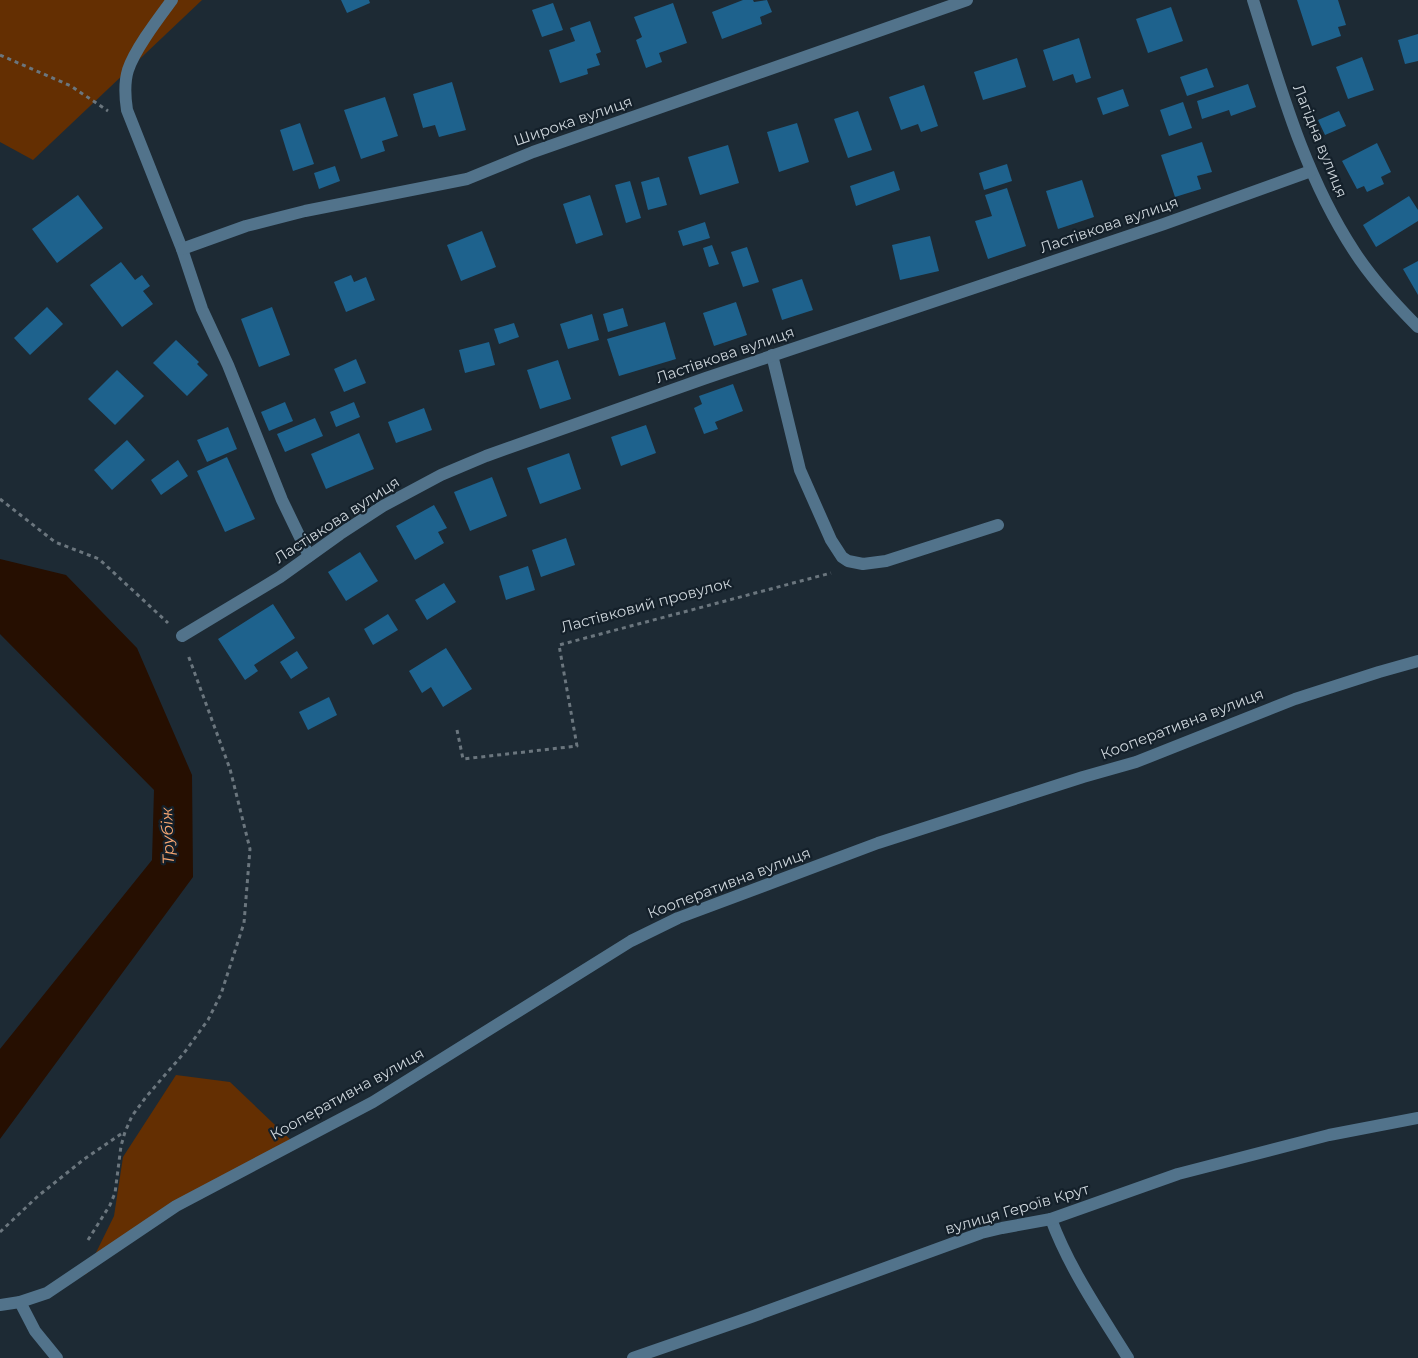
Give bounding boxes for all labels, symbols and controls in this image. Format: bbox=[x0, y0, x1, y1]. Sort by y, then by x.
street label: Лагідна вулиця bbox=[1289, 81, 1352, 200]
street label: Широка вулиця bbox=[511, 91, 635, 150]
street label: Ластівкова вулиця bbox=[1037, 192, 1181, 257]
street label: Ластівкова вулиця bbox=[653, 322, 797, 387]
street label: Ластівкова вулиця bbox=[271, 472, 403, 567]
street label: Ластівковий провулок bbox=[559, 573, 733, 636]
street label: Кооперативна вулиця bbox=[1098, 684, 1266, 763]
water label: Трубіж bbox=[157, 806, 178, 865]
street label: Кооперативна вулиця bbox=[645, 843, 813, 922]
street label: Кооперативна вулиця bbox=[266, 1043, 427, 1144]
street label: вулиця Героїв Крут bbox=[943, 1179, 1092, 1238]

